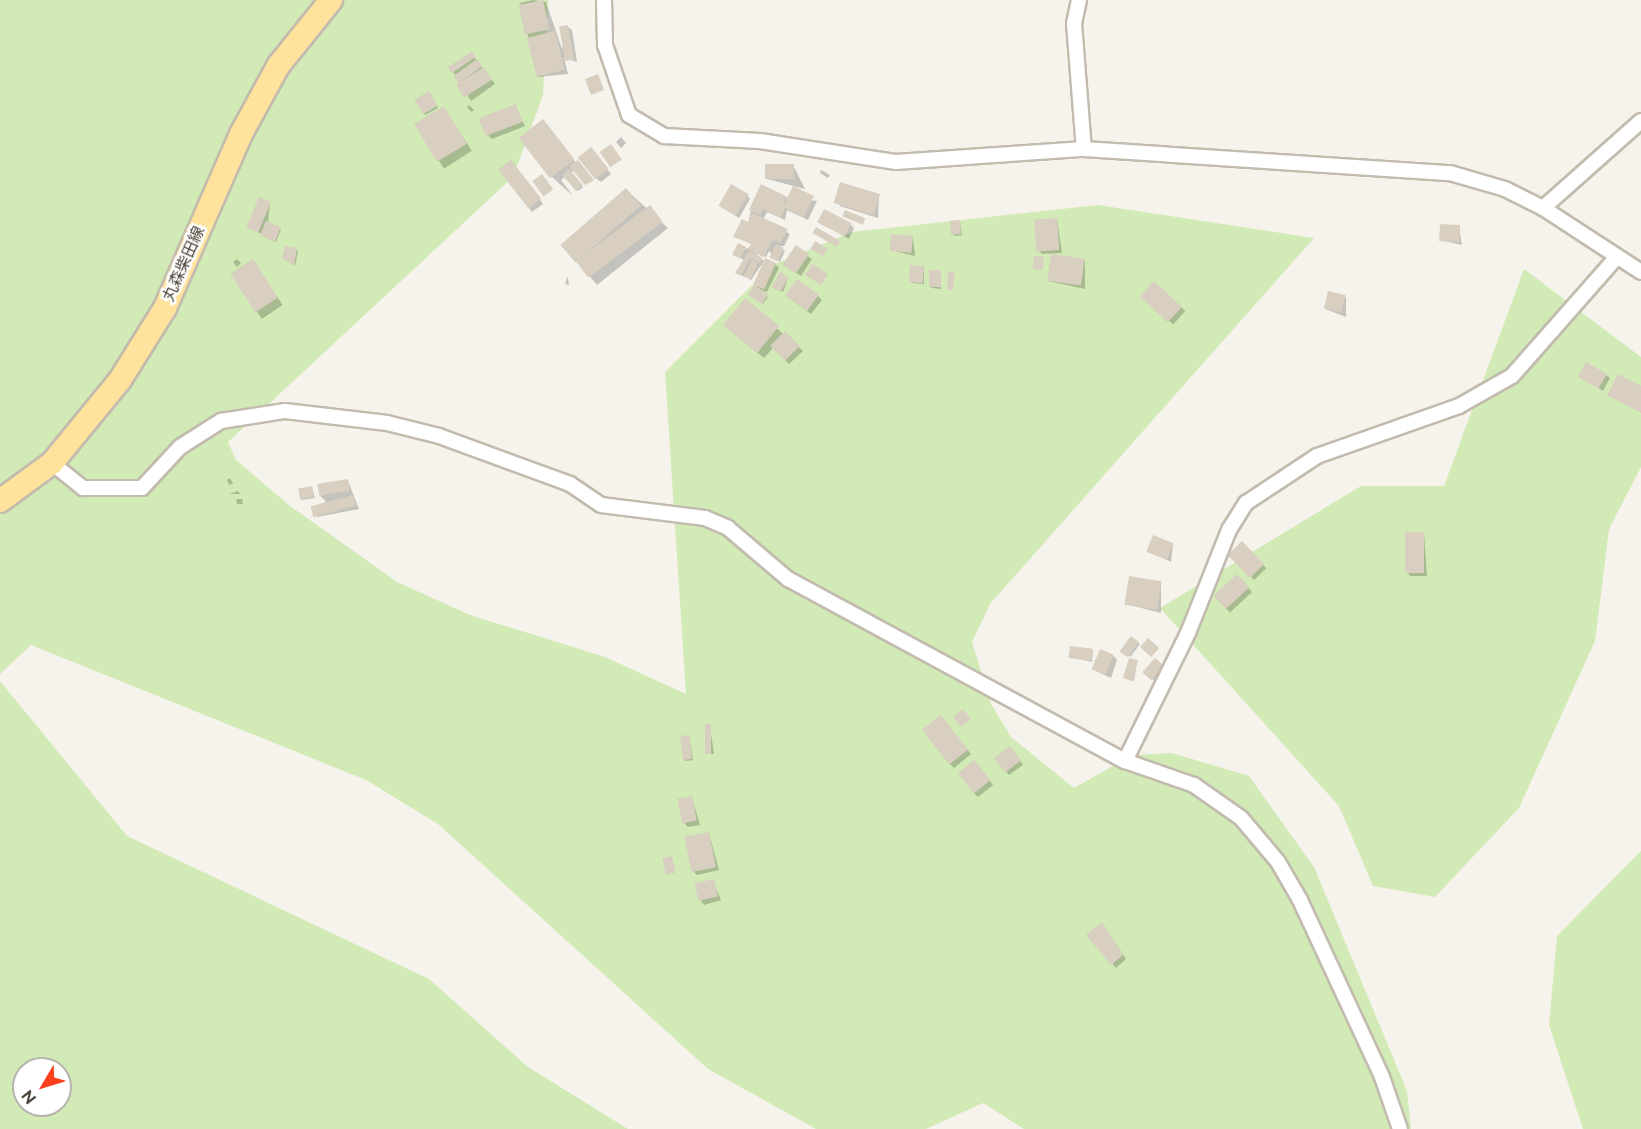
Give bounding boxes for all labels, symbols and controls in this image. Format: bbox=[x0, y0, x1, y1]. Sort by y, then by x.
street label: 丸森柴田線 bbox=[159, 224, 209, 304]
north arrow bbox=[12, 1057, 72, 1117]
text: N bbox=[18, 1086, 40, 1108]

